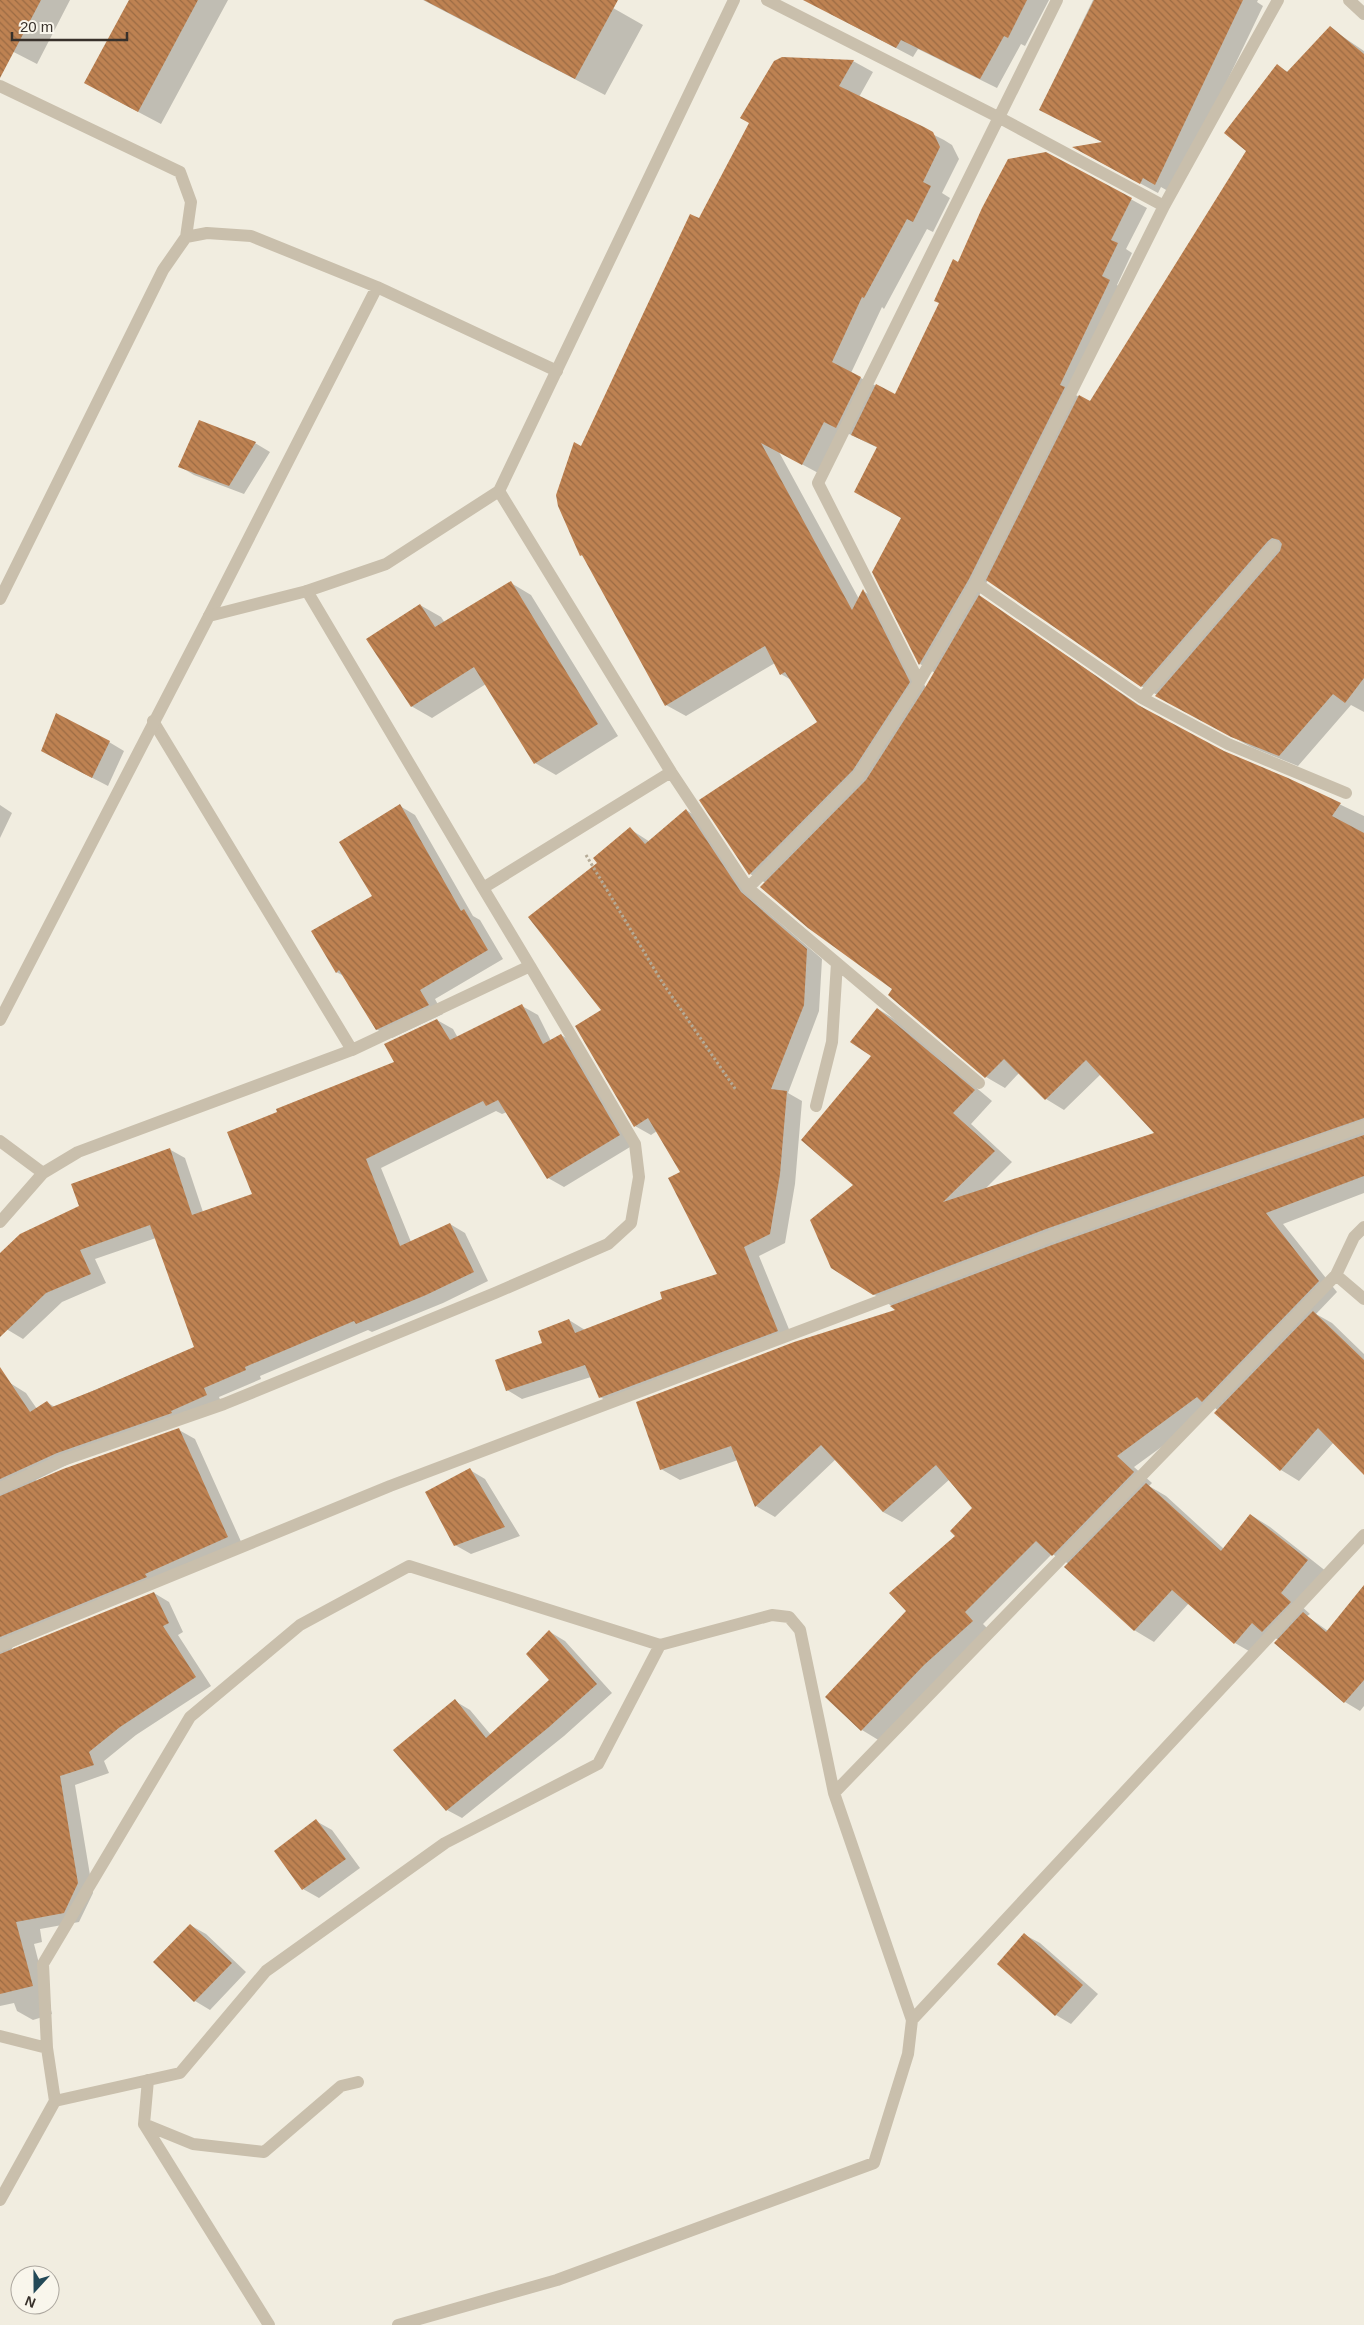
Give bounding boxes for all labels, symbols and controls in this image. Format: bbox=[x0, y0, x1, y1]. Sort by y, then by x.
scale bar bbox=[12, 10, 128, 42]
text: 20 m bbox=[20, 18, 53, 35]
north arrow bbox=[10, 2265, 60, 2315]
text: N bbox=[23, 2293, 38, 2311]

